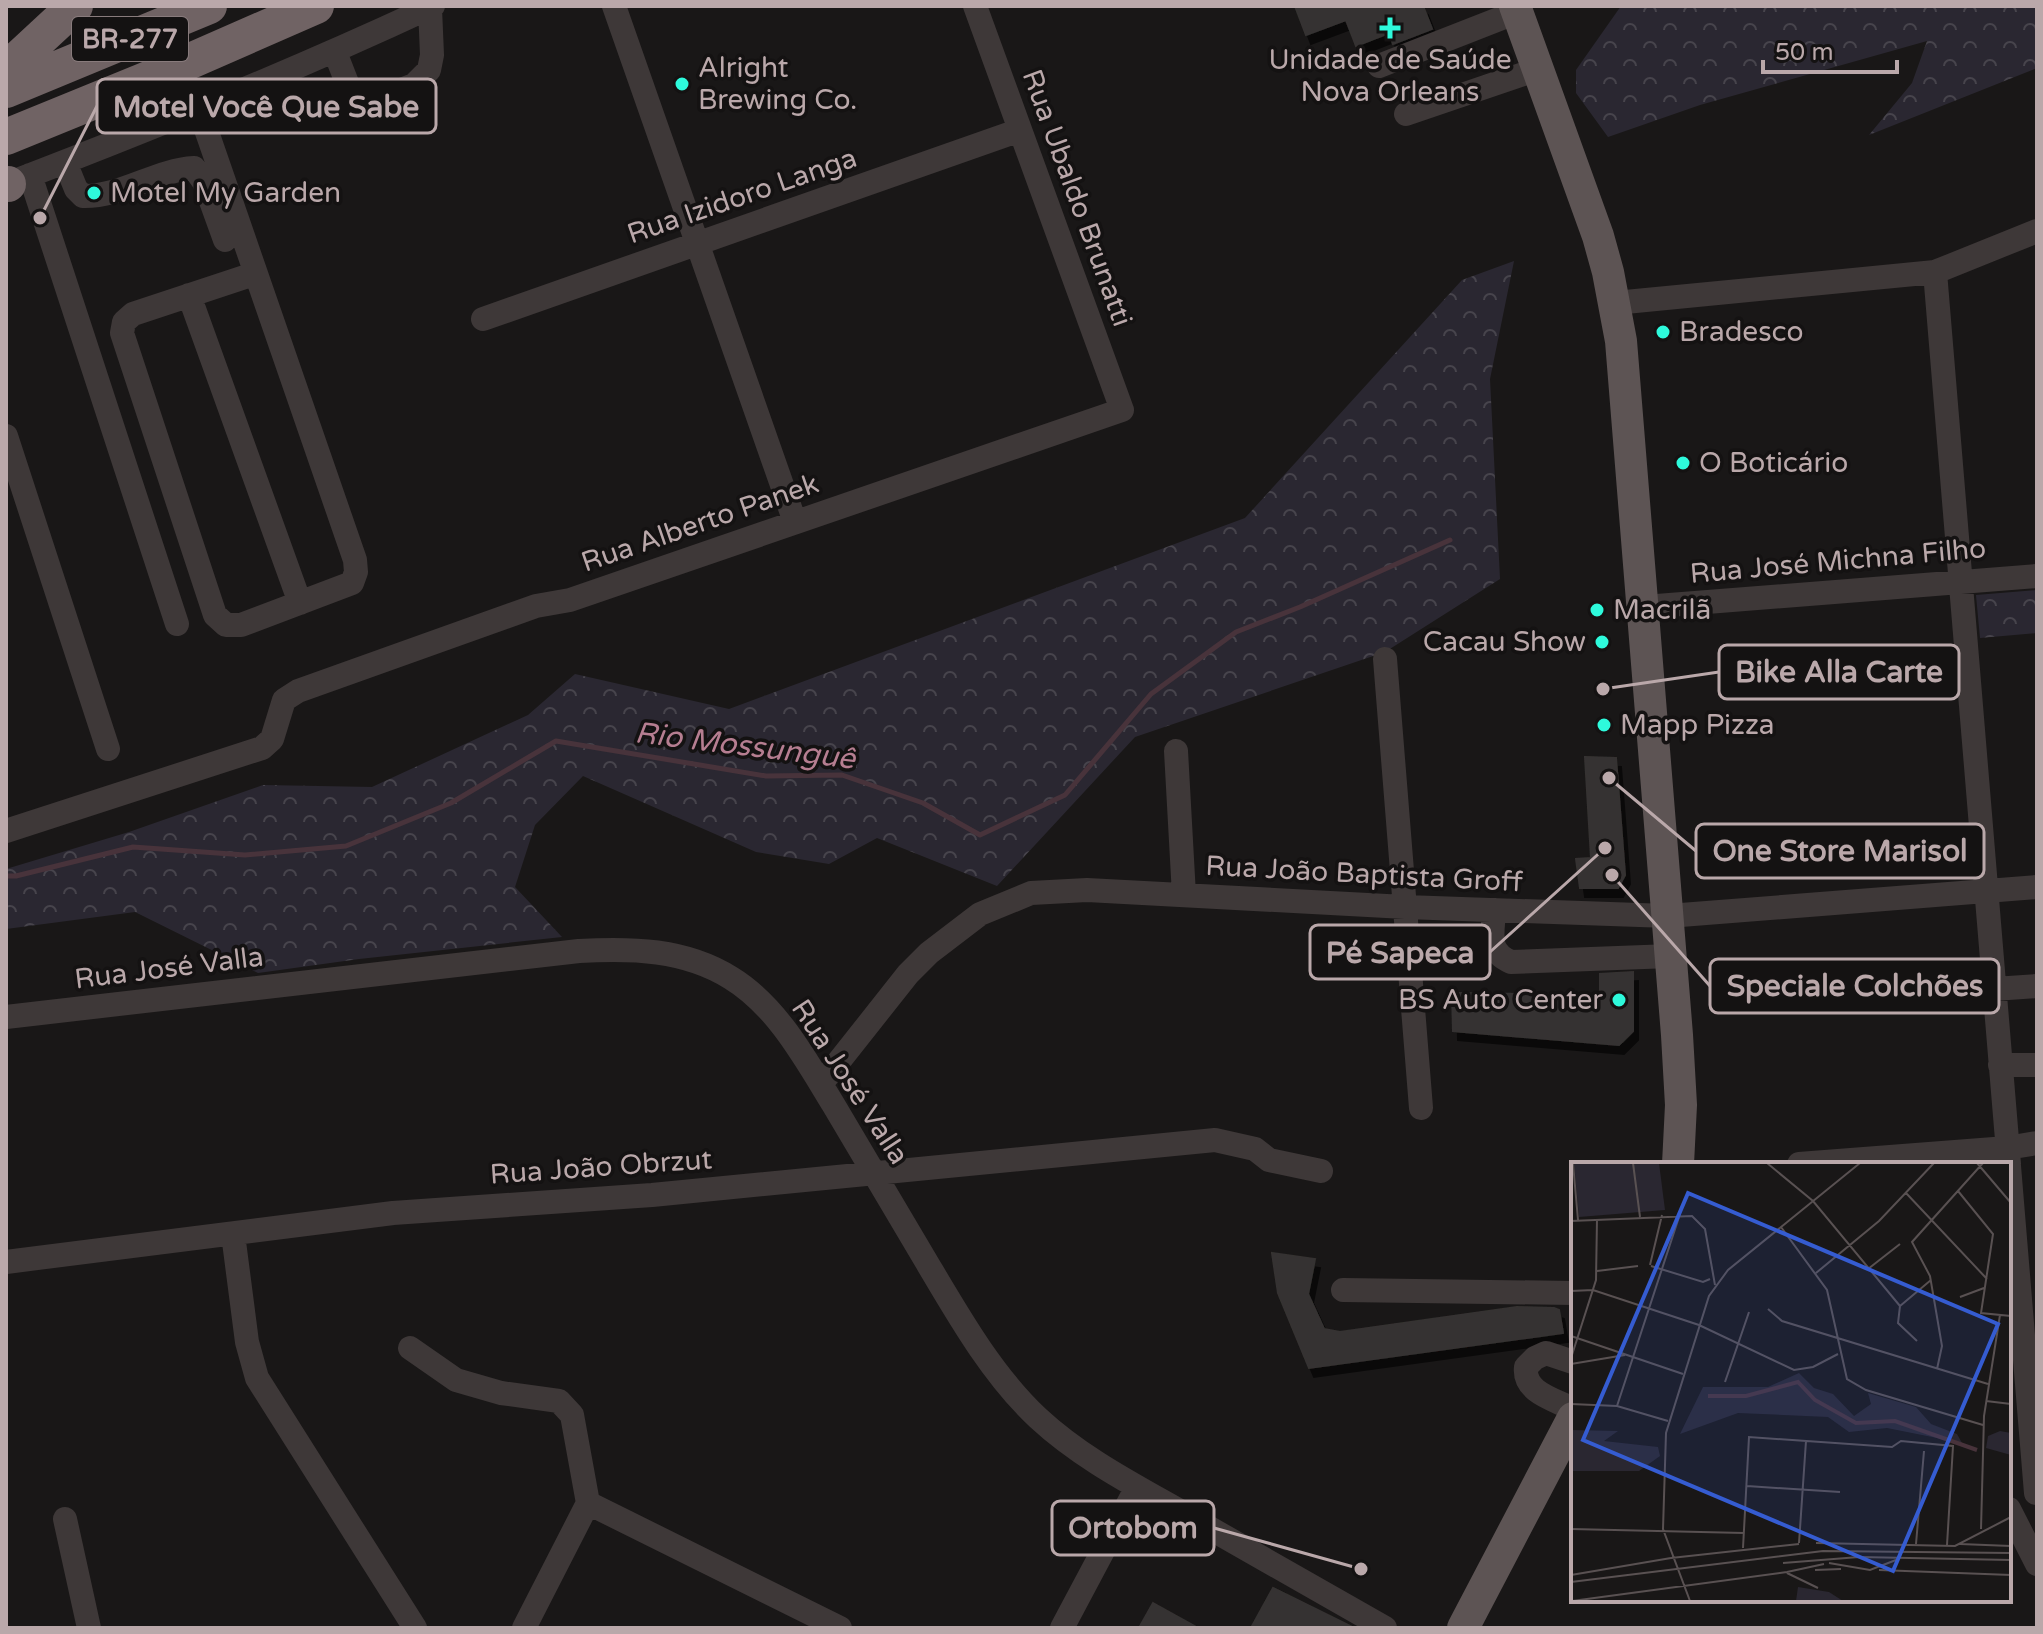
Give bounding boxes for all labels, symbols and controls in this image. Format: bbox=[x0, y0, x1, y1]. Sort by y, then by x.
road number: BR-277 bbox=[72, 17, 188, 61]
marker: Unidade de Saúde Nova Orleans bbox=[1379, 17, 1401, 39]
scale bar bbox=[1763, 24, 1897, 74]
text: 50 m bbox=[1775, 38, 1833, 67]
place label: Unidade de Saúde Nova Orleans bbox=[1268, 43, 1512, 109]
place label: Alright Brewing Co. bbox=[698, 51, 857, 117]
street label: Rua Ubaldo Brunatti bbox=[1015, 65, 1139, 331]
marker: Alright Brewing Co. bbox=[673, 75, 691, 93]
callout: Motel Você Que Sabe bbox=[97, 79, 436, 133]
text: Motel Você Que Sabe bbox=[113, 89, 419, 126]
street label: Rua Izidoro Langa bbox=[623, 141, 861, 251]
place label: Motel My Garden bbox=[110, 176, 341, 210]
marker: Motel My Garden bbox=[85, 184, 103, 202]
place label: Bradesco bbox=[1679, 315, 1803, 349]
marker: Bradesco bbox=[1654, 323, 1672, 341]
place label: O Boticário bbox=[1699, 446, 1848, 480]
marker: O Boticário bbox=[1674, 454, 1692, 472]
street label: Rua Alberto Panek bbox=[577, 466, 823, 580]
street label: Rua José Michna Filho bbox=[1688, 531, 1988, 591]
place label: Macrilã bbox=[1613, 593, 1711, 627]
marker: Macrilã bbox=[1588, 601, 1606, 619]
place label: Cacau Show bbox=[1423, 625, 1586, 659]
marker: Cacau Show bbox=[1593, 633, 1611, 651]
callout: Bike Alla Carte bbox=[1719, 645, 1959, 699]
text: Bike Alla Carte bbox=[1735, 654, 1943, 691]
place label: Mapp Pizza bbox=[1620, 708, 1775, 742]
water label: Rio Mossunguê bbox=[633, 714, 859, 778]
marker: Mapp Pizza bbox=[1595, 716, 1613, 734]
callout: One Store Marisol bbox=[1696, 824, 1984, 878]
text: One Store Marisol bbox=[1712, 833, 1968, 870]
street label: Rua João Baptista Groff bbox=[1205, 849, 1524, 899]
callout: Pé Sapeca bbox=[1310, 925, 1490, 979]
text: Pé Sapeca bbox=[1326, 935, 1474, 972]
street label: Rua José Valla bbox=[73, 940, 265, 996]
callout: Speciale Colchões bbox=[1710, 959, 1999, 1013]
text: Speciale Colchões bbox=[1727, 968, 1983, 1005]
place label: BS Auto Center bbox=[1398, 983, 1603, 1017]
marker: BS Auto Center bbox=[1610, 991, 1628, 1009]
street label: Rua José Valla bbox=[784, 993, 916, 1171]
street label: Rua João Obrzut bbox=[489, 1142, 714, 1192]
inset map bbox=[1571, 1162, 2011, 1602]
callout: Ortobom bbox=[1052, 1501, 1214, 1555]
text: Ortobom bbox=[1068, 1510, 1198, 1547]

